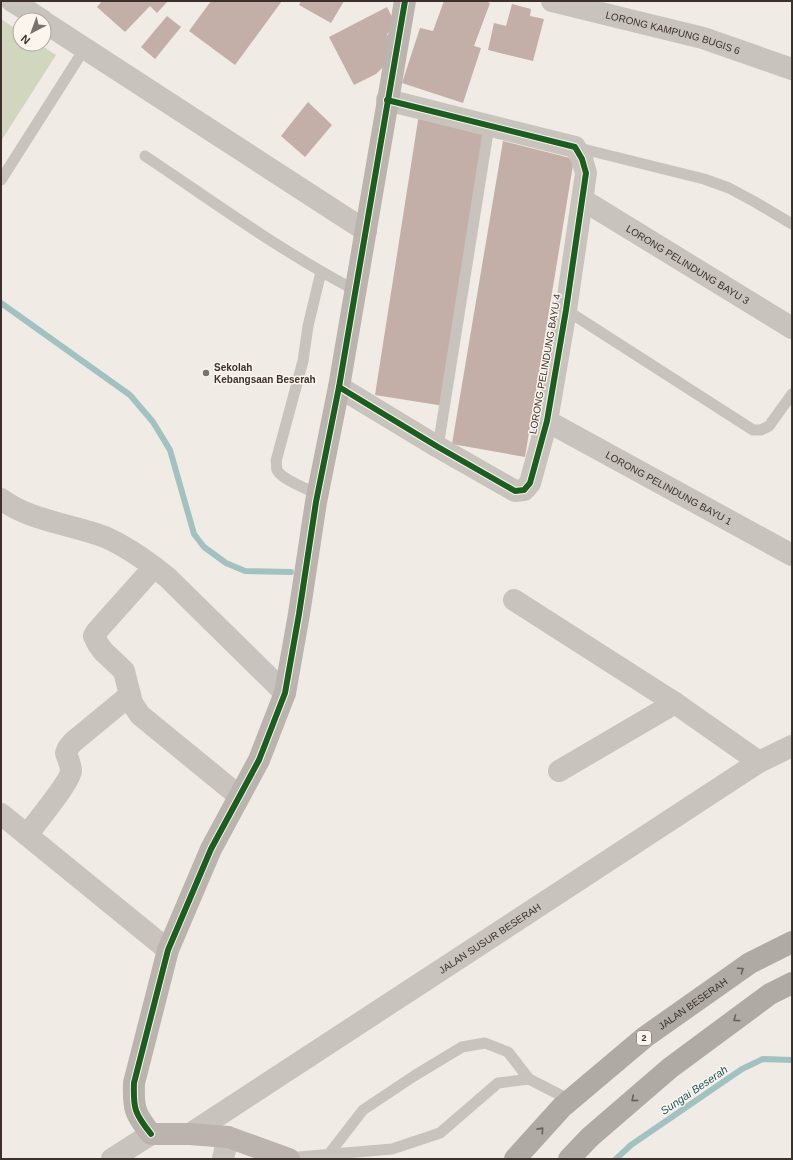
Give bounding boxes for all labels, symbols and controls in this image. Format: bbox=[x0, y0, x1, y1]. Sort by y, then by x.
street label: LORONG KAMPUNG BUGIS 6 bbox=[605, 9, 742, 56]
north arrow bbox=[12, 12, 52, 52]
text: N bbox=[18, 32, 32, 47]
street label: LORONG PELINDUNG BAYU 3 bbox=[624, 222, 752, 306]
street label: LORONG PELINDUNG BAYU 4 bbox=[527, 293, 563, 435]
place label: Sekolah Kebangsaan Beserah bbox=[214, 362, 316, 385]
marker: Sekolah Kebangsaan Beserah bbox=[201, 368, 211, 378]
street label: LORONG PELINDUNG BAYU 1 bbox=[604, 449, 734, 527]
street label: JALAN SUSUR BESERAH bbox=[437, 901, 543, 975]
one-way arrow bbox=[736, 968, 743, 975]
street label: JALAN BESERAH bbox=[656, 975, 729, 1031]
one-way arrow bbox=[733, 1014, 740, 1022]
road number: 2 bbox=[637, 1031, 651, 1045]
water label: Sungai Beserah bbox=[658, 1063, 730, 1117]
one-way arrow bbox=[631, 1095, 638, 1102]
one-way arrow bbox=[537, 1127, 544, 1135]

